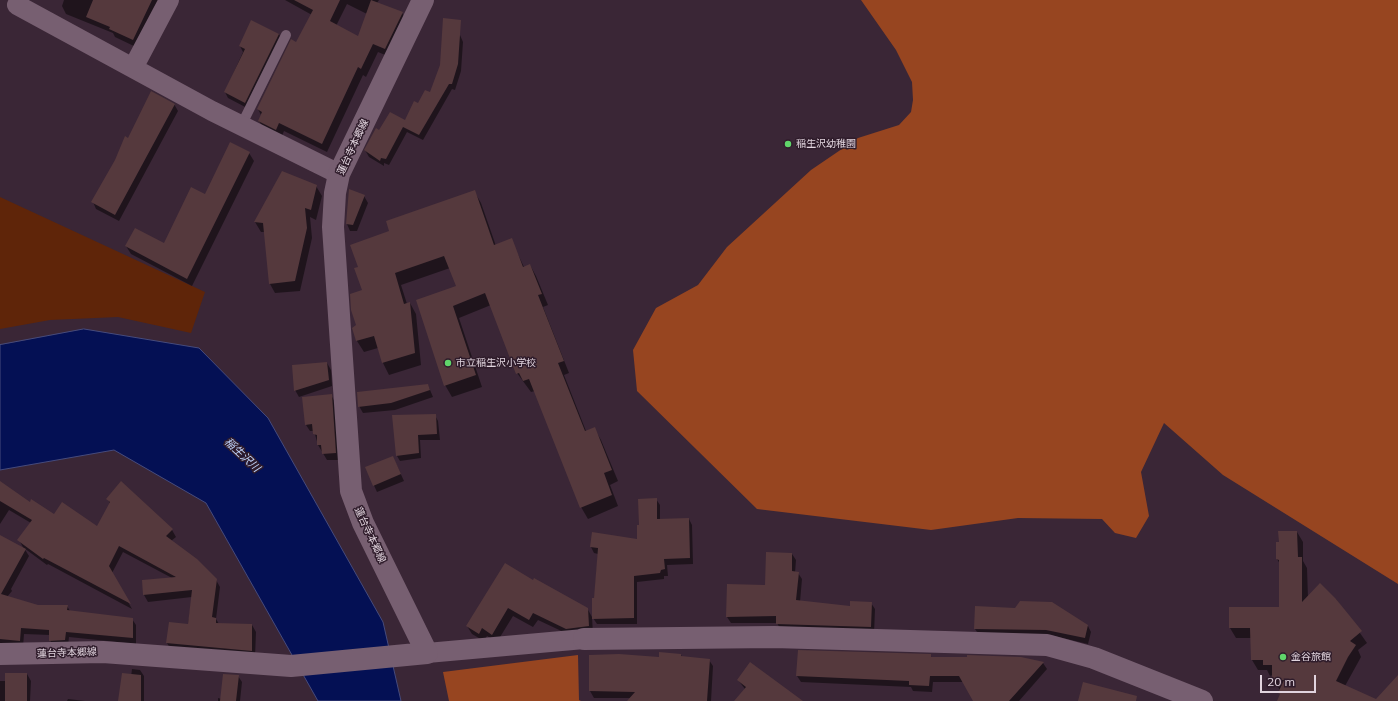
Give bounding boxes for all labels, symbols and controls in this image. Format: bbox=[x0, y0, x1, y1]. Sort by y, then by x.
street label: 蓮台寺本郷線 bbox=[335, 117, 371, 177]
place label: 稲生沢幼稚園 bbox=[796, 138, 856, 150]
marker: 稲生沢幼稚園 bbox=[783, 139, 793, 149]
place label: 市立稲生沢小学校 bbox=[456, 357, 536, 369]
marker: 市立稲生沢小学校 bbox=[443, 358, 453, 368]
water label: 稲生沢川 bbox=[221, 435, 263, 475]
street label: 蓮台寺本郷線 bbox=[352, 505, 388, 565]
street label: 蓮台寺本郷線 bbox=[37, 646, 97, 660]
place label: 金谷旅館 bbox=[1291, 651, 1331, 663]
marker: 金谷旅館 bbox=[1278, 652, 1288, 662]
scale bar bbox=[1262, 667, 1318, 693]
text: 20 m bbox=[1267, 674, 1295, 689]

